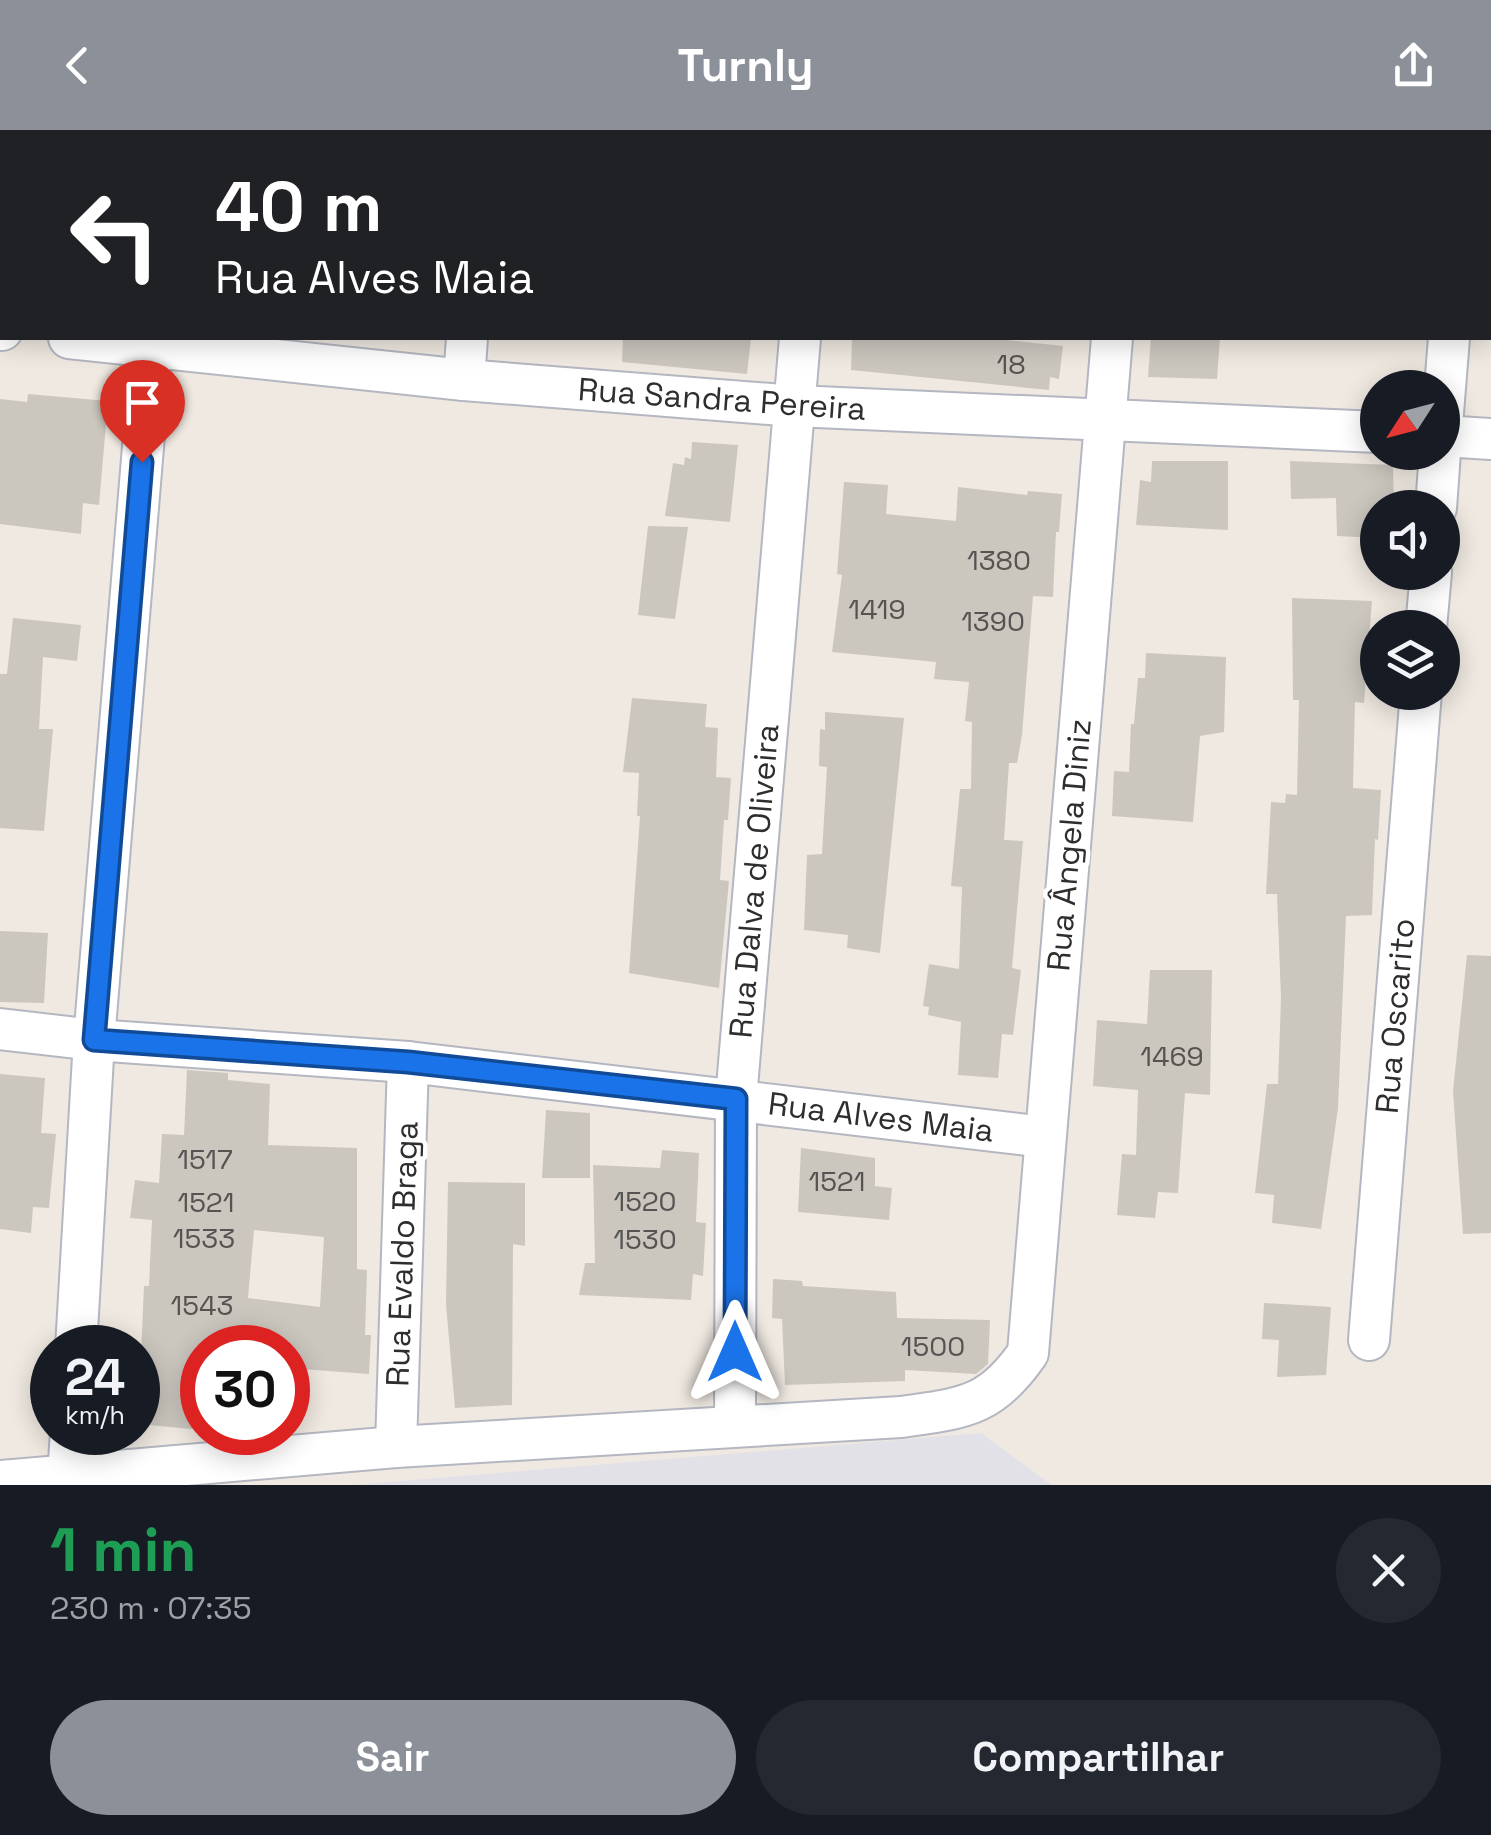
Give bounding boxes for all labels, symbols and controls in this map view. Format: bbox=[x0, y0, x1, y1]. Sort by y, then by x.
text: Turnly bbox=[677, 37, 814, 94]
icon: back bbox=[50, 38, 105, 93]
icon: share bbox=[1386, 38, 1441, 93]
text: 40 m bbox=[215, 162, 382, 251]
icon: left bbox=[50, 170, 180, 300]
text: Rua Alves Maia bbox=[215, 249, 534, 306]
house number: 18 bbox=[996, 346, 1026, 382]
pin bbox=[100, 360, 185, 463]
street label: Rua Sandra Pereira bbox=[577, 369, 867, 429]
north arrow bbox=[1360, 370, 1460, 470]
map controls bbox=[1360, 370, 1460, 710]
icon: arrive bbox=[115, 375, 170, 430]
button: sound bbox=[1360, 490, 1460, 590]
house number: 1380 bbox=[967, 542, 1031, 578]
house number: 1419 bbox=[848, 591, 906, 627]
house number: 1390 bbox=[961, 603, 1025, 639]
button: layers bbox=[1360, 610, 1460, 710]
street label: Rua Ângela Diniz bbox=[1038, 717, 1100, 973]
street label: Rua Dalva de Oliveira bbox=[720, 722, 788, 1040]
street label: Rua Oscarito bbox=[1367, 917, 1423, 1115]
house number: 1469 bbox=[1140, 1038, 1204, 1074]
street label: Rua Alves Maia bbox=[766, 1083, 996, 1151]
street label: Rua Evaldo Braga bbox=[377, 1121, 427, 1387]
house number: 1517 bbox=[177, 1141, 233, 1177]
house number: 1521 bbox=[809, 1163, 865, 1199]
house number: 1520 bbox=[613, 1183, 677, 1219]
house number: 1521 bbox=[178, 1184, 234, 1220]
house number: 1533 bbox=[173, 1220, 235, 1256]
house number: 1530 bbox=[613, 1221, 677, 1257]
house number: 1543 bbox=[171, 1287, 233, 1323]
position arrow bbox=[683, 1300, 787, 1404]
speed limit sign: 30 bbox=[180, 1325, 310, 1455]
house number: 1500 bbox=[901, 1328, 965, 1364]
text: 24 bbox=[65, 1346, 125, 1410]
text: km/h bbox=[65, 1399, 125, 1431]
text: 1 min bbox=[50, 1512, 197, 1589]
button: close bbox=[1336, 1518, 1441, 1623]
text: 230 m · 07:35 bbox=[50, 1588, 252, 1628]
button: Sair bbox=[50, 1700, 736, 1815]
button: Compartilhar bbox=[756, 1700, 1441, 1815]

